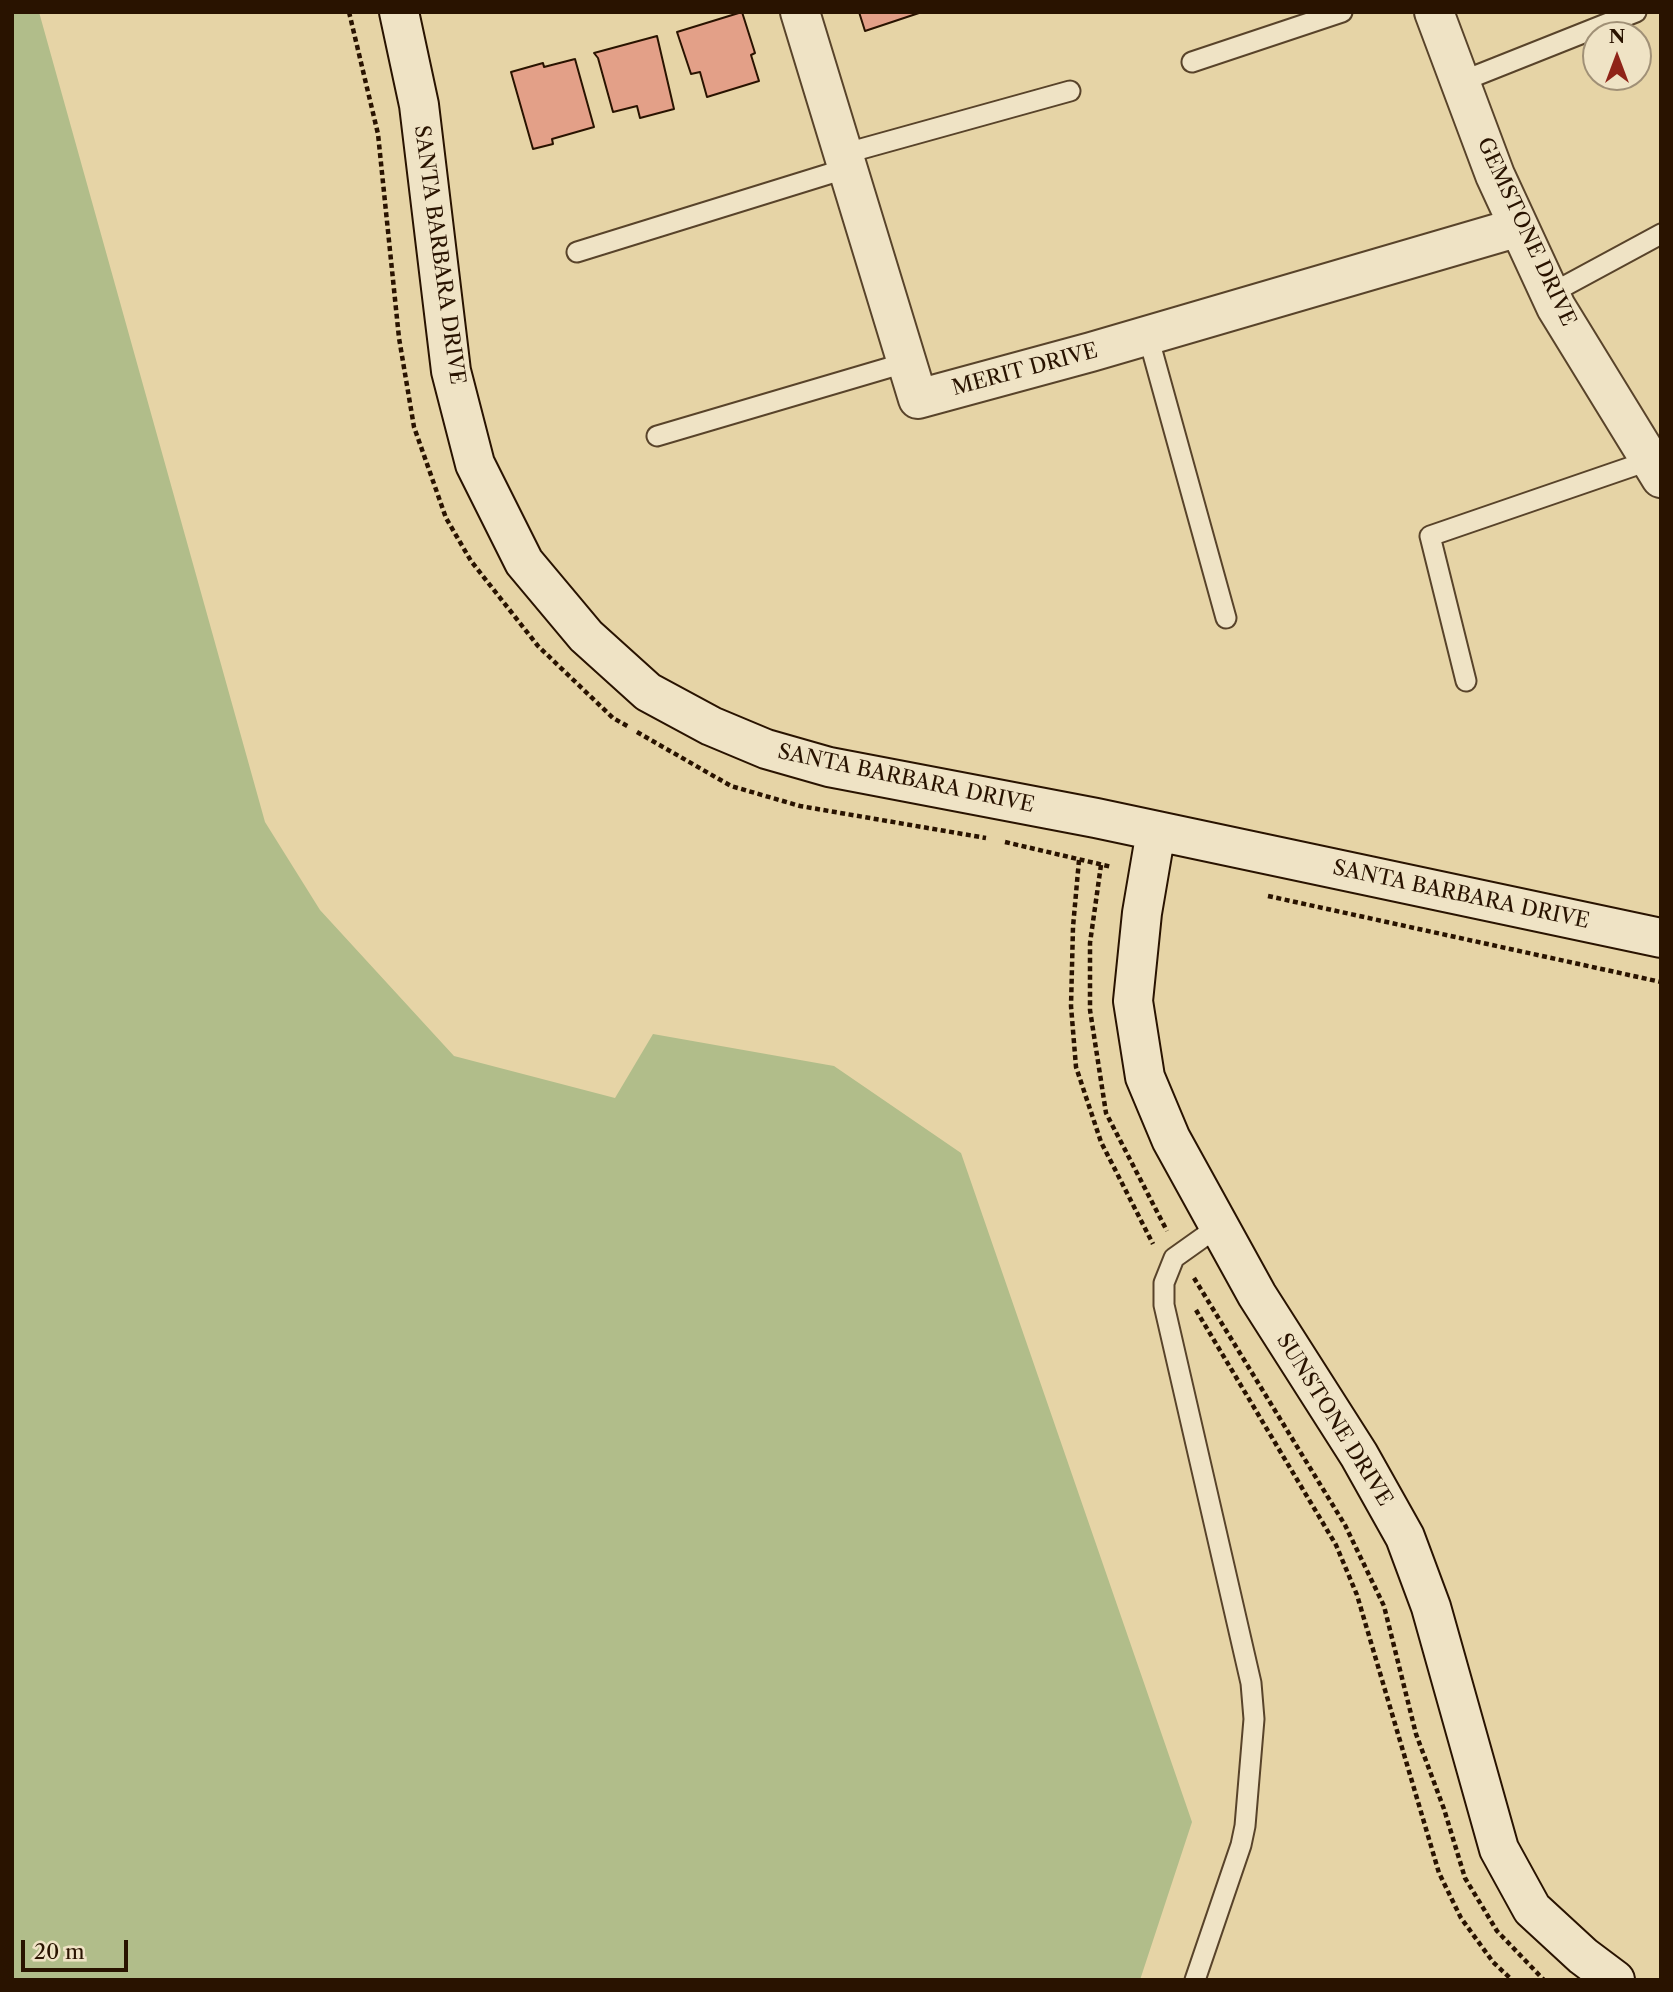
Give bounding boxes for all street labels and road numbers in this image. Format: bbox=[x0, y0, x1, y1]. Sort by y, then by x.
street label: SANTA BARBARA DRIVE bbox=[408, 124, 470, 386]
street label: GEMSTONE DRIVE bbox=[1471, 134, 1581, 330]
street label: MERIT DRIVE bbox=[949, 338, 1101, 402]
street label: SANTA BARBARA DRIVE bbox=[775, 739, 1037, 819]
street label: SANTA BARBARA DRIVE bbox=[1330, 855, 1592, 935]
street label: SUNSTONE DRIVE bbox=[1271, 1329, 1397, 1511]

